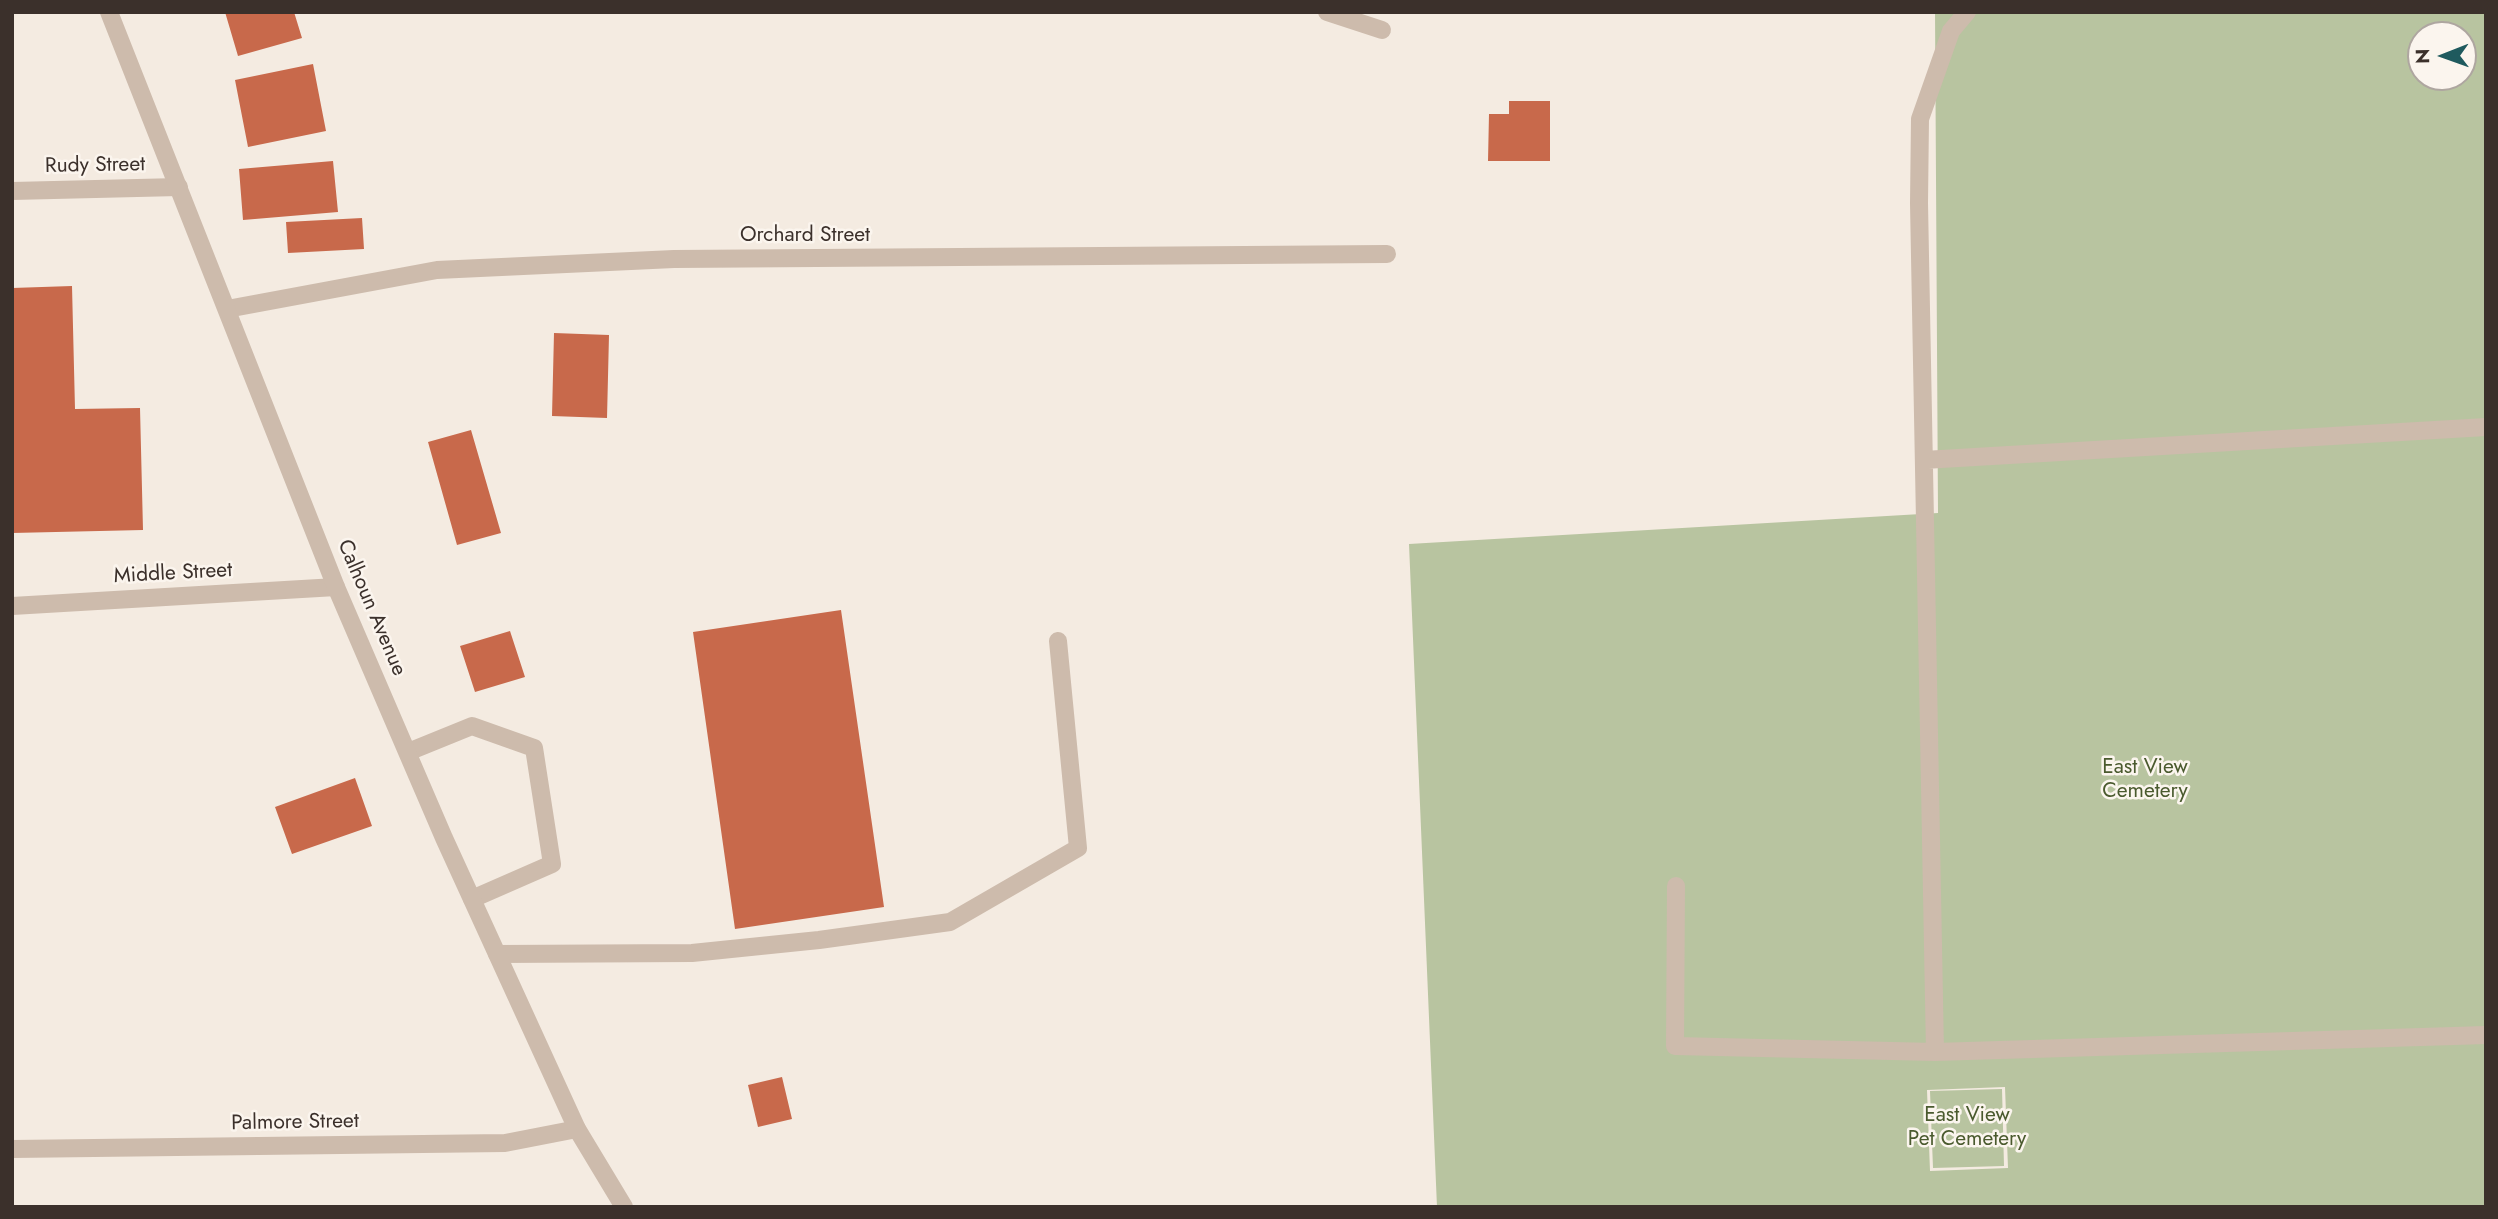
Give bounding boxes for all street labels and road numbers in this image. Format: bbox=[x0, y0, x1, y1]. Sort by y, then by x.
street label: Rudy Street bbox=[45, 153, 145, 179]
street label: Orchard Street bbox=[740, 223, 870, 249]
street label: Calhoun Avenue bbox=[331, 536, 411, 680]
street label: Middle Street bbox=[113, 558, 233, 590]
street label: Palmore Street bbox=[231, 1109, 359, 1137]

